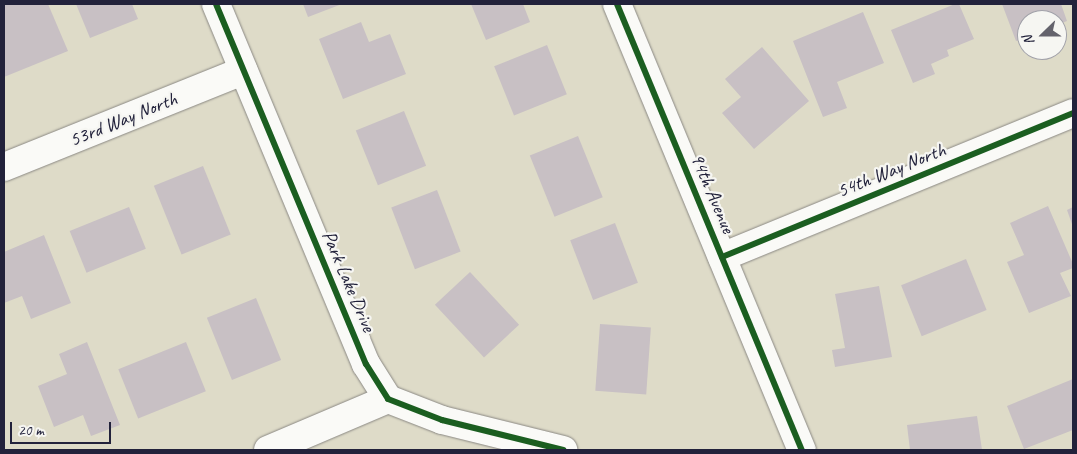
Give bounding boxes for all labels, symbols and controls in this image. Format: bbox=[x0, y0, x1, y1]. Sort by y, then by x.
north arrow bbox=[1017, 10, 1067, 60]
text: N bbox=[1019, 33, 1038, 48]
street label: 53rd Way North bbox=[66, 86, 180, 152]
street label: 54th Way North bbox=[833, 137, 949, 203]
street label: 94th Avenue bbox=[685, 149, 741, 237]
street label: Park Lake Drive bbox=[317, 226, 381, 336]
scale bar bbox=[12, 412, 114, 444]
text: 20 m bbox=[18, 421, 44, 440]

